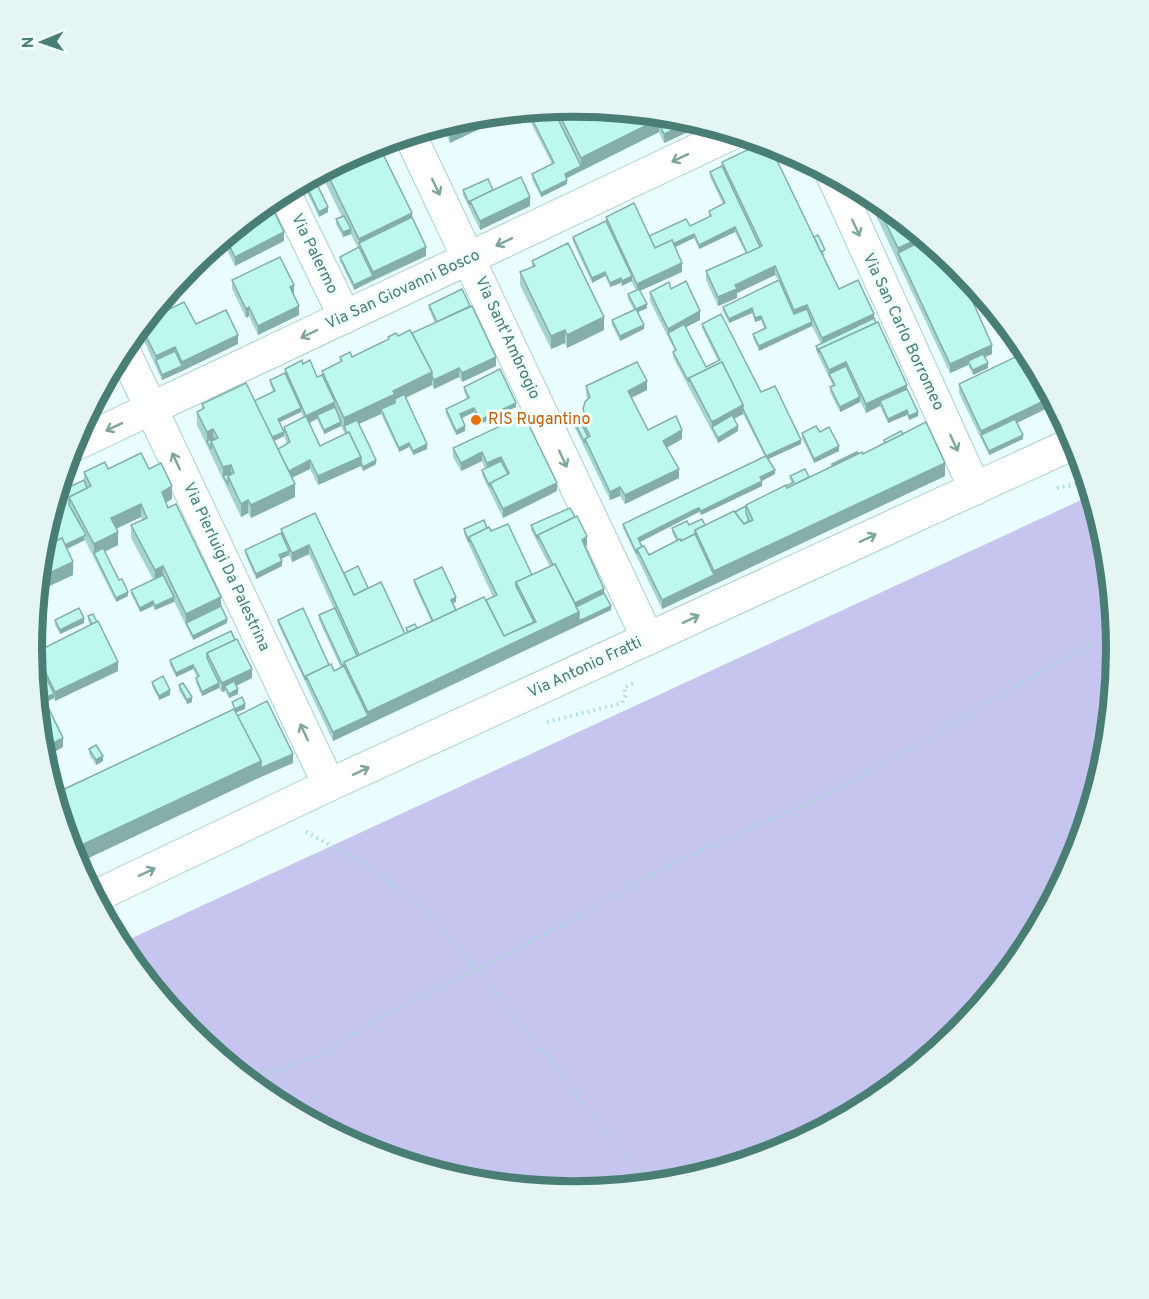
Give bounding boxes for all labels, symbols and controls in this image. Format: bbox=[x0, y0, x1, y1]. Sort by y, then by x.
north arrow bbox=[12, 12, 72, 72]
text: N bbox=[19, 36, 39, 49]
one-way arrow bbox=[672, 153, 690, 165]
one-way arrow bbox=[430, 178, 442, 196]
street label: Via Palermo bbox=[286, 211, 342, 297]
one-way arrow bbox=[851, 218, 862, 236]
one-way arrow bbox=[496, 236, 514, 248]
street label: Via San Giovanni Bosco bbox=[323, 245, 483, 335]
street label: Via San Carlo Borromeo bbox=[858, 250, 948, 414]
street label: Via Sant'Ambrogio bbox=[470, 273, 544, 403]
one-way arrow bbox=[300, 328, 318, 340]
place label: RIS Rugantino bbox=[488, 410, 590, 430]
marker: RIS Rugantino bbox=[469, 413, 483, 427]
one-way arrow bbox=[105, 421, 123, 433]
one-way arrow bbox=[949, 434, 961, 452]
one-way arrow bbox=[558, 449, 570, 467]
one-way arrow bbox=[169, 453, 181, 471]
street label: Via Pierluigi Da Palestrina bbox=[178, 479, 274, 655]
one-way arrow bbox=[859, 531, 877, 543]
one-way arrow bbox=[682, 613, 700, 625]
street label: Via Antonio Fratti bbox=[525, 633, 645, 703]
one-way arrow bbox=[298, 724, 310, 742]
one-way arrow bbox=[352, 764, 370, 776]
one-way arrow bbox=[137, 865, 155, 877]

